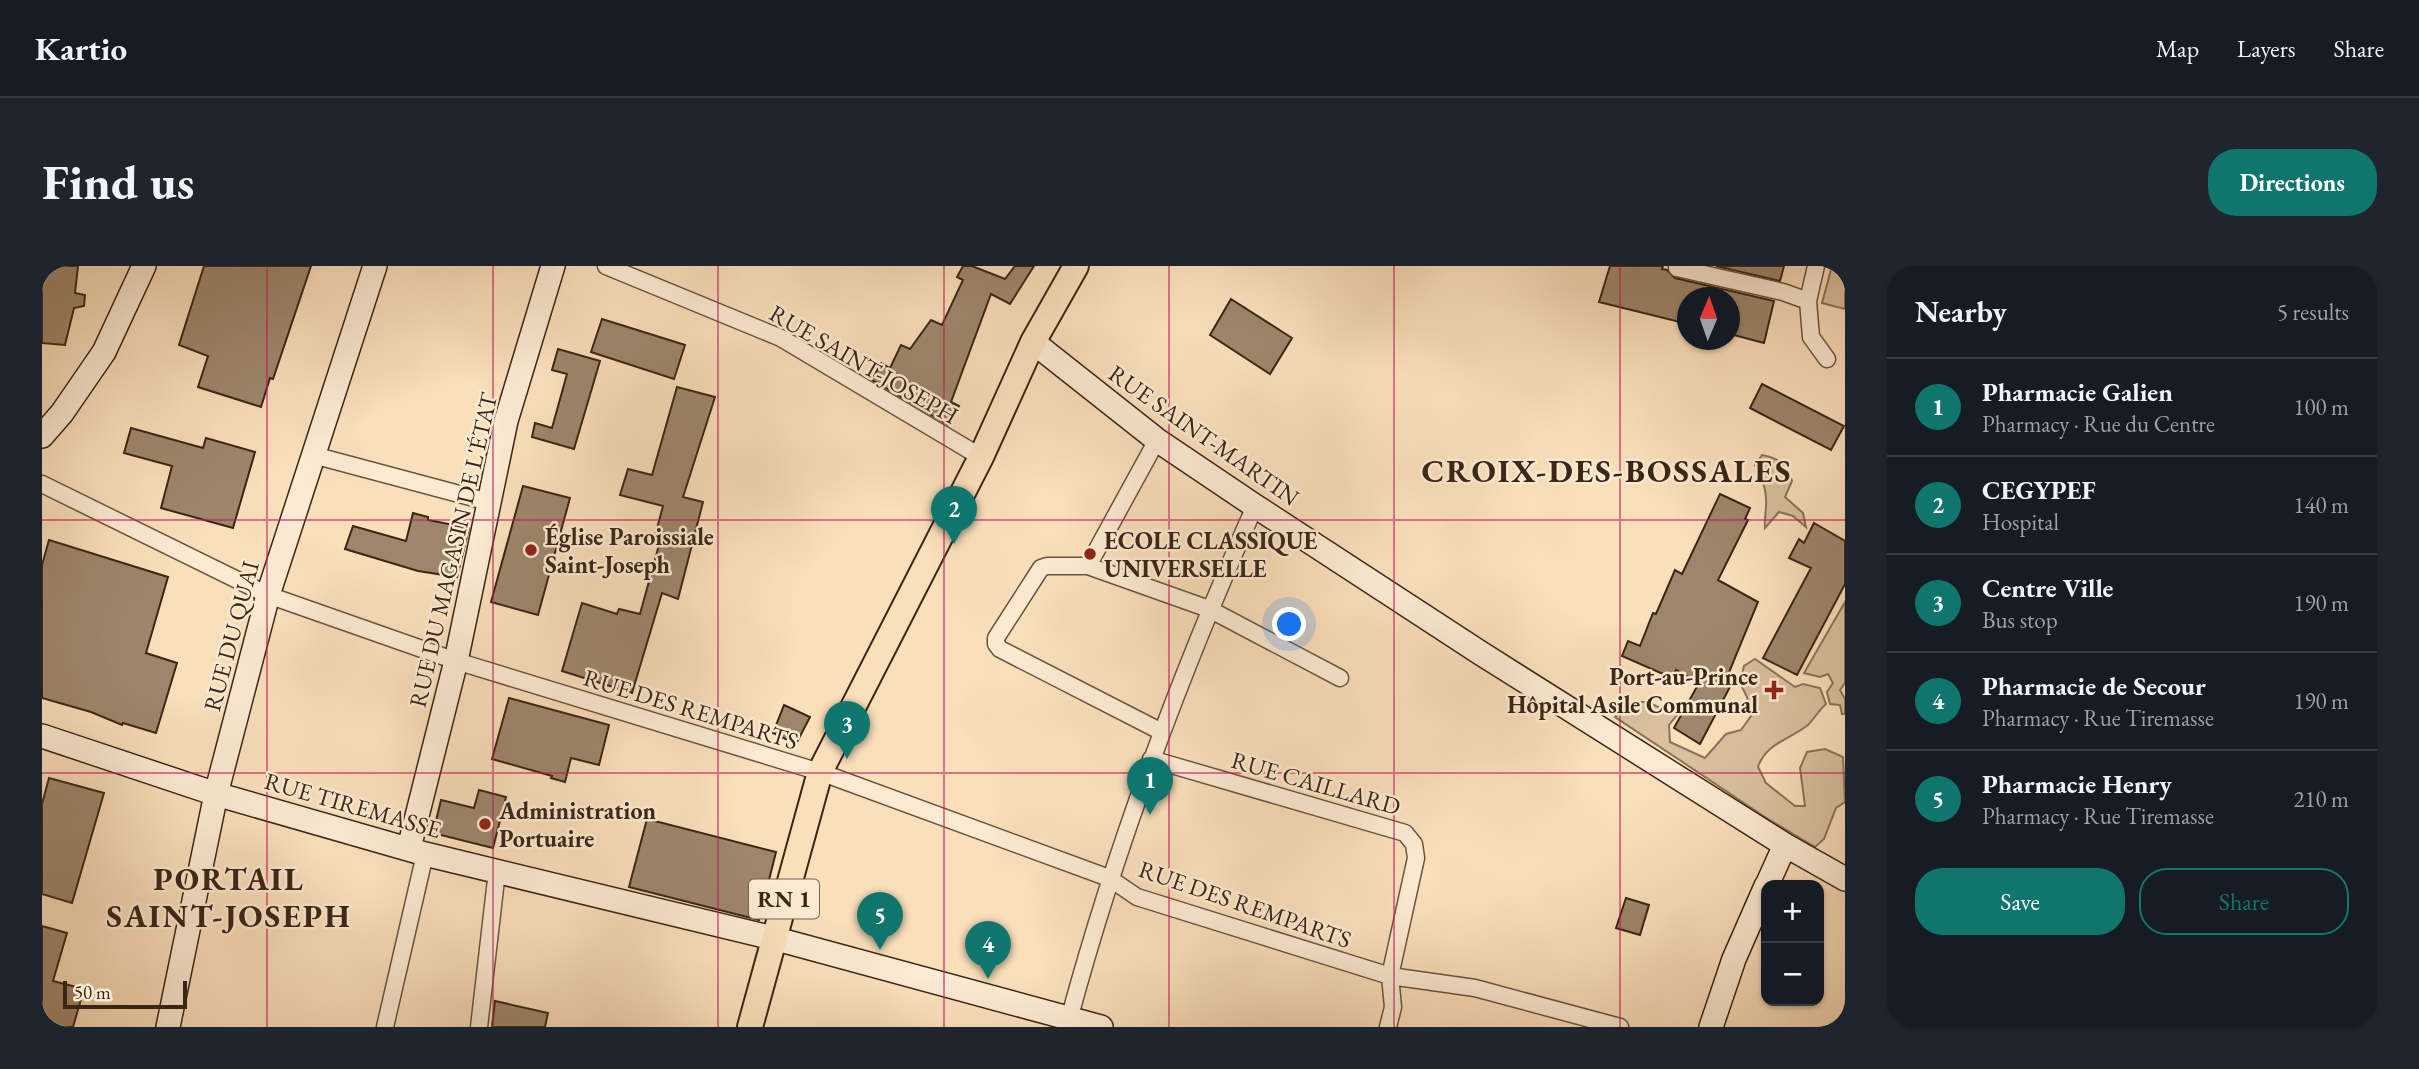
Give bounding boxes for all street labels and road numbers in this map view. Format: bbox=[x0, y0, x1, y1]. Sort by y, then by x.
street label: RUE SAINT-JOSEPH bbox=[764, 297, 964, 431]
street label: RUE SAINT-MARTIN bbox=[1103, 358, 1305, 512]
street label: RUE DU MAGASIN DE L'ÉTAT bbox=[402, 389, 504, 710]
street label: RUE DU QUAI bbox=[196, 557, 266, 715]
street label: RUE DES REMPARTS bbox=[580, 662, 802, 756]
street label: RUE CAILLARD bbox=[1228, 744, 1404, 822]
street label: RUE TIREMASSE bbox=[261, 765, 445, 845]
street label: RUE DES REMPARTS bbox=[1135, 853, 1355, 955]
road number: RN 1 bbox=[749, 880, 819, 918]

